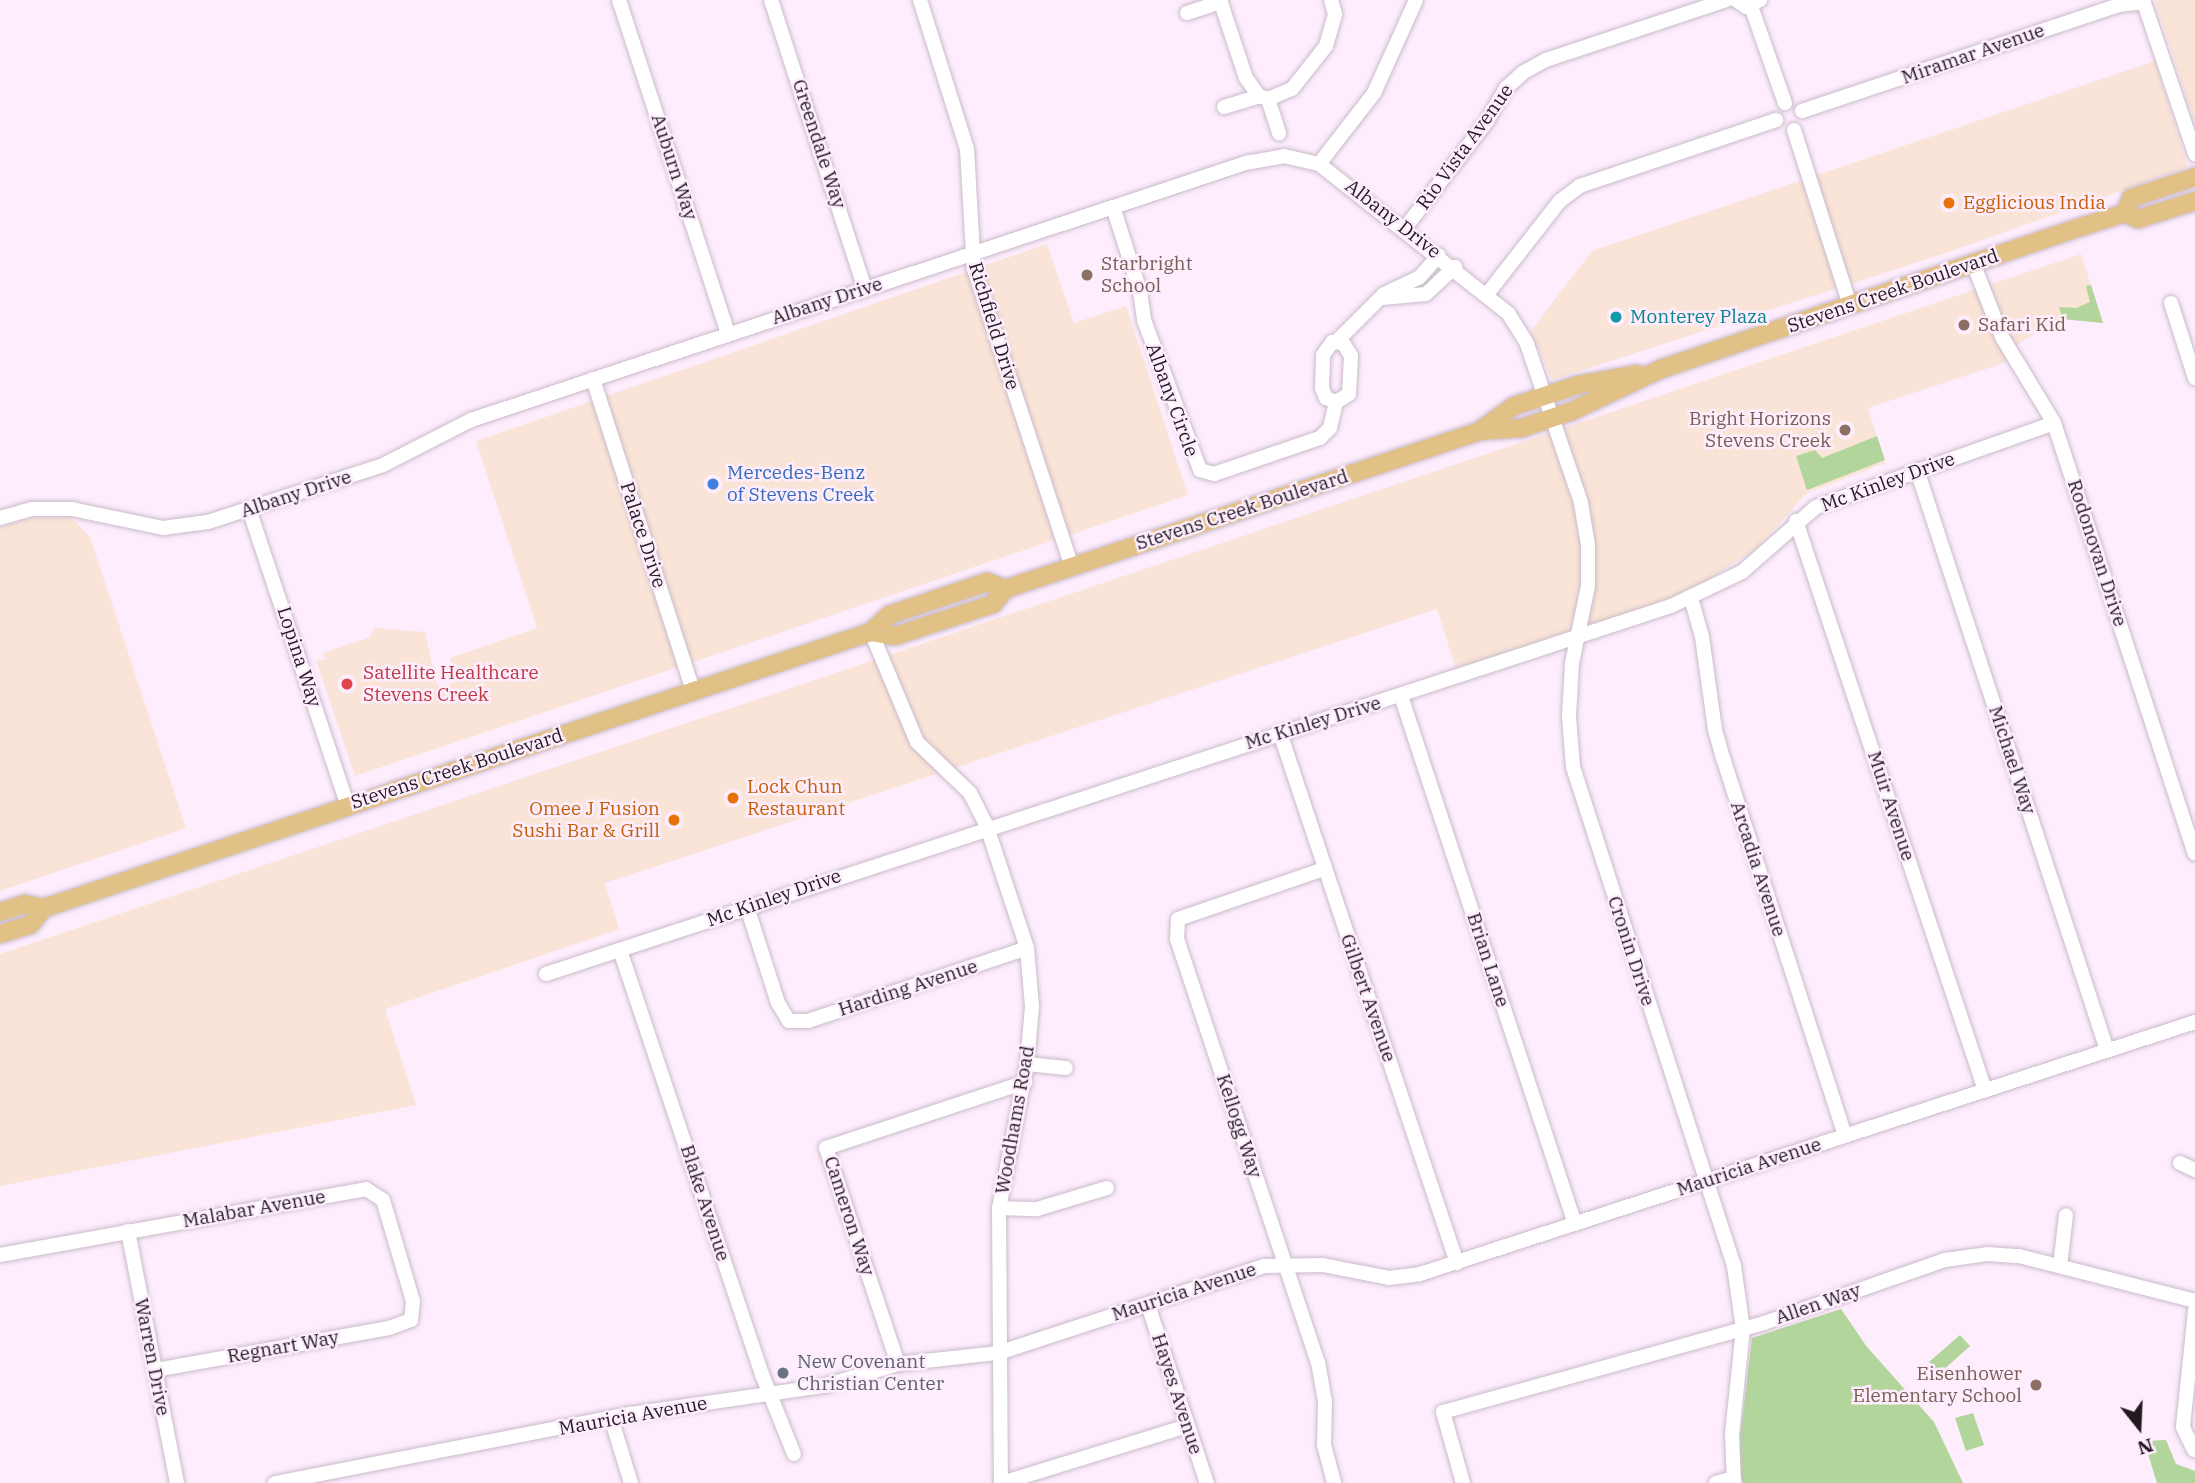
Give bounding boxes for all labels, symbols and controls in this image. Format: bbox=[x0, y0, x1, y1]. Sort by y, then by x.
street label: Miramar Avenue bbox=[1899, 19, 2047, 89]
street label: Greendale Way bbox=[787, 77, 851, 211]
street label: Rio Vista Avenue bbox=[1412, 80, 1518, 214]
street label: Auburn Way bbox=[646, 111, 702, 223]
street label: Albany Drive bbox=[1341, 175, 1445, 263]
place label: Egglicious India bbox=[1963, 192, 2106, 214]
marker: Egglicious India bbox=[1941, 195, 1957, 211]
street label: Stevens Creek Boulevard bbox=[1784, 244, 2002, 338]
place label: Starbright School bbox=[1101, 253, 1192, 297]
street label: Richfield Drive bbox=[964, 259, 1024, 393]
marker: Starbright School bbox=[1079, 267, 1095, 283]
street label: Albany Drive bbox=[769, 272, 885, 330]
place label: Monterey Plaza bbox=[1630, 306, 1767, 328]
marker: Monterey Plaza bbox=[1608, 309, 1624, 325]
place label: Safari Kid bbox=[1978, 314, 2066, 336]
marker: Safari Kid bbox=[1956, 317, 1972, 333]
street label: Albany Circle bbox=[1141, 340, 1203, 460]
place label: Bright Horizons Stevens Creek bbox=[1689, 408, 1831, 452]
marker: Bright Horizons Stevens Creek bbox=[1837, 422, 1853, 438]
street label: Mc Kinley Drive bbox=[1818, 447, 1958, 517]
place label: Mercedes-Benz of Stevens Creek bbox=[727, 462, 874, 506]
street label: Albany Drive bbox=[238, 465, 354, 523]
street label: Stevens Creek Boulevard bbox=[1133, 465, 1351, 555]
marker: Mercedes-Benz of Stevens Creek bbox=[705, 476, 721, 492]
street label: Rodonovan Drive bbox=[2063, 477, 2131, 629]
street label: Palace Drive bbox=[615, 479, 671, 591]
street label: Lopina Way bbox=[272, 604, 326, 710]
place label: Satellite Healthcare Stevens Creek bbox=[363, 662, 539, 706]
marker: Satellite Healthcare Stevens Creek bbox=[337, 674, 357, 694]
street label: Mc Kinley Drive bbox=[1242, 692, 1384, 754]
street label: Michael Way bbox=[1984, 703, 2040, 817]
street label: Stevens Creek Boulevard bbox=[348, 724, 566, 814]
street label: Muir Avenue bbox=[1863, 748, 1919, 864]
place label: Lock Chun Restaurant bbox=[747, 776, 845, 820]
marker: Lock Chun Restaurant bbox=[725, 790, 741, 806]
place label: Omee J Fusion Sushi Bar & Grill bbox=[512, 798, 660, 842]
street label: Arcadia Avenue bbox=[1725, 799, 1791, 939]
marker: Omee J Fusion Sushi Bar & Grill bbox=[666, 812, 682, 828]
street label: Mc Kinley Drive bbox=[704, 864, 844, 932]
street label: Cronin Drive bbox=[1603, 893, 1659, 1009]
street label: Brian Lane bbox=[1462, 910, 1514, 1010]
street label: Gilbert Avenue bbox=[1335, 931, 1401, 1065]
street label: Harding Avenue bbox=[836, 955, 980, 1021]
street label: Woodhams Road bbox=[991, 1044, 1039, 1196]
street label: Kellogg Way bbox=[1211, 1071, 1267, 1181]
street label: Mauricia Avenue bbox=[1674, 1133, 1824, 1201]
street label: Blake Avenue bbox=[675, 1142, 735, 1264]
street label: Cameron Way bbox=[819, 1153, 879, 1279]
street label: Malabar Avenue bbox=[181, 1185, 327, 1233]
street label: Mauricia Avenue bbox=[1109, 1258, 1259, 1326]
street label: Allen Way bbox=[1772, 1279, 1864, 1329]
street label: Warren Drive bbox=[129, 1296, 175, 1418]
street label: Regnart Way bbox=[225, 1326, 341, 1368]
street label: Hayes Avenue bbox=[1147, 1331, 1207, 1457]
place label: New Covenant Christian Center bbox=[797, 1351, 944, 1395]
place label: Eisenhower Elementary School bbox=[1853, 1363, 2022, 1407]
marker: New Covenant Christian Center bbox=[775, 1365, 791, 1381]
marker: Eisenhower Elementary School bbox=[2028, 1377, 2044, 1393]
street label: Mauricia Avenue bbox=[557, 1392, 709, 1440]
north arrow bbox=[2104, 1392, 2174, 1462]
text: N bbox=[2135, 1433, 2156, 1461]

